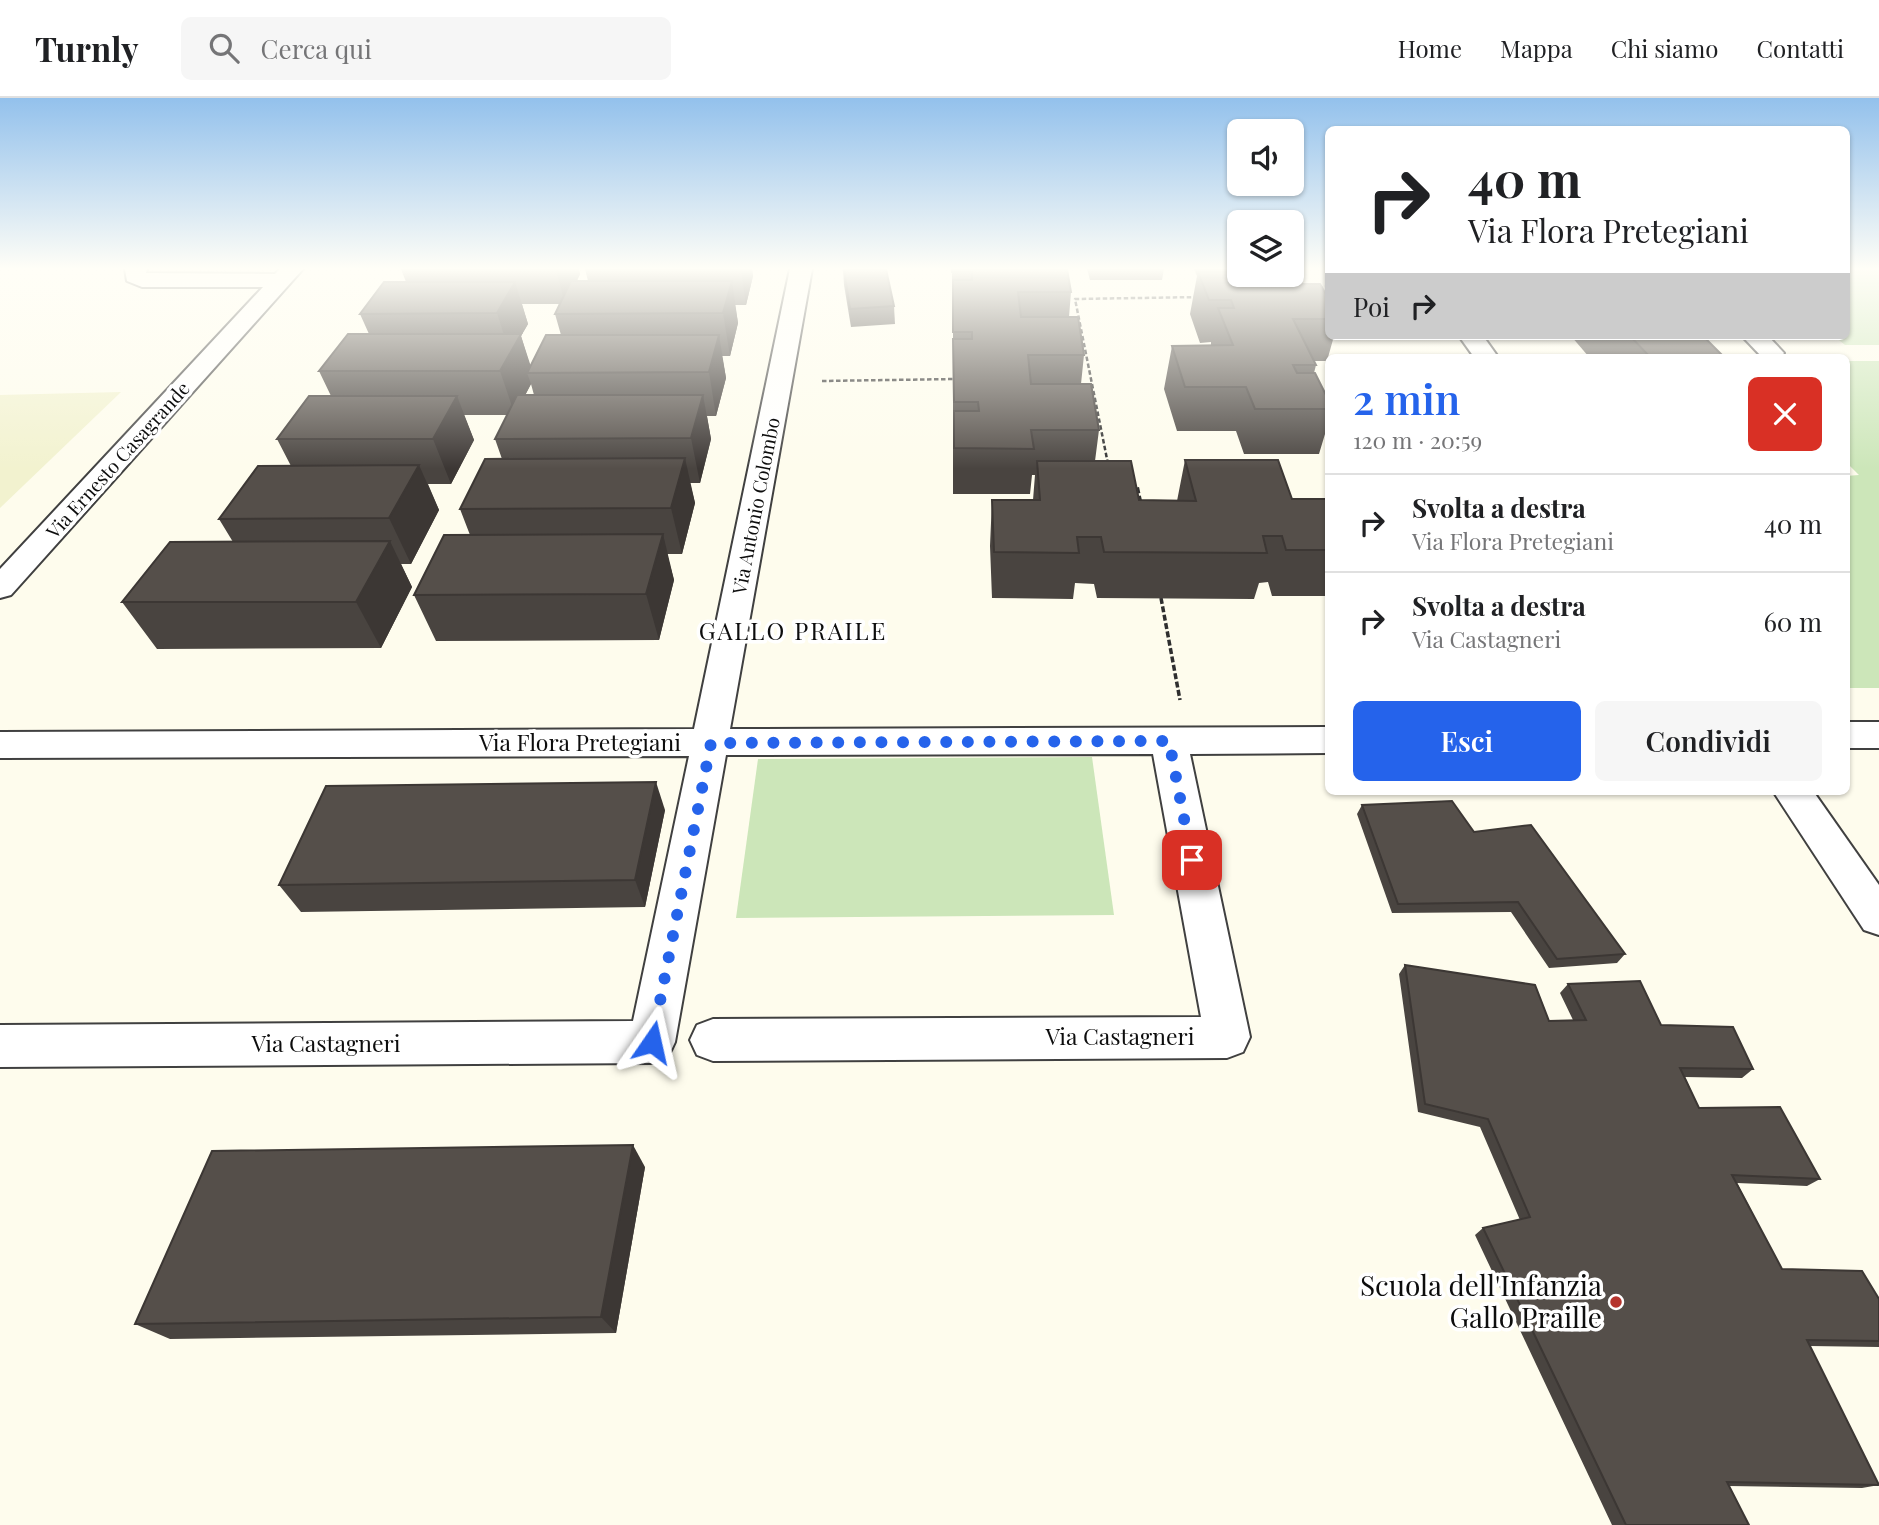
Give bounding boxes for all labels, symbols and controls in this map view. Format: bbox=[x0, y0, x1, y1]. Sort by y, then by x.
search box bbox=[181, 17, 671, 80]
text: Turnly bbox=[35, 26, 139, 70]
icon: search bbox=[205, 29, 243, 67]
text: Cerca qui bbox=[261, 31, 372, 66]
text: Home bbox=[1398, 32, 1462, 64]
text: Mappa bbox=[1500, 32, 1573, 64]
text: Chi siamo bbox=[1611, 32, 1718, 64]
text: Contatti bbox=[1756, 32, 1844, 64]
map controls bbox=[1227, 119, 1304, 287]
button: sound bbox=[1227, 119, 1304, 196]
text: 40 m bbox=[1468, 145, 1581, 210]
icon: right bbox=[1353, 154, 1444, 245]
text: Via Flora Pretegiani bbox=[1468, 208, 1749, 251]
button: layers bbox=[1227, 210, 1304, 287]
icon: right bbox=[1404, 287, 1442, 325]
text: Poi bbox=[1353, 289, 1390, 324]
text: 2 min bbox=[1353, 370, 1460, 426]
street label: Via Ernesto Casagrande bbox=[39, 375, 195, 544]
button: close bbox=[1748, 377, 1822, 451]
street label: Via Antonio Colombo bbox=[725, 415, 785, 598]
text: 120 m · 20:59 bbox=[1353, 424, 1482, 455]
text: Svolta a destra bbox=[1412, 490, 1586, 525]
icon: right bbox=[1353, 504, 1391, 542]
text: 40 m bbox=[1764, 506, 1822, 541]
text: Via Flora Pretegiani bbox=[1412, 525, 1614, 556]
text: Svolta a destra bbox=[1412, 588, 1586, 623]
icon: right bbox=[1353, 602, 1391, 640]
text: 60 m bbox=[1763, 604, 1822, 639]
district label: GALLO PRAILE bbox=[699, 614, 887, 646]
text: Via Castagneri bbox=[1412, 623, 1561, 654]
button: Esci bbox=[1353, 701, 1581, 781]
button: Condividi bbox=[1595, 701, 1822, 781]
street label: Via Flora Pretegiani bbox=[478, 726, 681, 757]
pin bbox=[1162, 830, 1222, 890]
icon: arrive bbox=[1173, 841, 1211, 879]
position arrow bbox=[615, 1005, 689, 1079]
street label: Via Castagneri bbox=[1044, 1020, 1195, 1051]
street label: Via Castagneri bbox=[250, 1027, 401, 1058]
place label: Scuola dell'Infanzia Gallo Praille bbox=[1360, 1266, 1602, 1335]
marker: Scuola dell'Infanzia Gallo Praille bbox=[1608, 1294, 1624, 1310]

